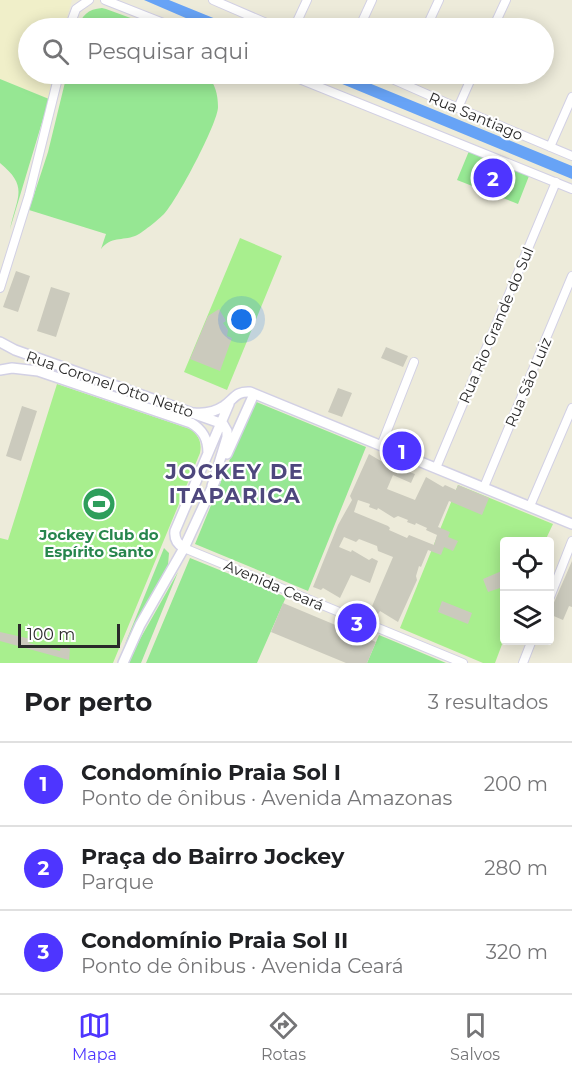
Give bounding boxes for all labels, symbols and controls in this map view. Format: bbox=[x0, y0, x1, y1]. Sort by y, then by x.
search box bbox=[18, 18, 554, 84]
icon: search bbox=[39, 35, 72, 68]
text: Pesquisar aqui bbox=[87, 38, 249, 65]
street label: Rua Santiago bbox=[426, 88, 526, 144]
pin: 2 bbox=[474, 156, 512, 201]
street label: Rua Rio Grande do Sul bbox=[454, 244, 538, 406]
your location bbox=[227, 305, 256, 334]
street label: Rua São Luiz bbox=[501, 334, 556, 430]
street label: Rua Coronel Otto Netto bbox=[24, 346, 196, 422]
pin: 1 bbox=[382, 428, 422, 474]
district label: JOCKEY DE ITAPARICA bbox=[165, 459, 304, 508]
sports icon: Jockey Club do Espírito Santo bbox=[81, 486, 117, 522]
place label: Jockey Club do Espírito Santo bbox=[38, 525, 159, 561]
map controls bbox=[500, 537, 554, 645]
button: locate bbox=[500, 537, 554, 591]
street label: Avenida Ceará bbox=[221, 555, 327, 615]
button: layers bbox=[500, 591, 554, 645]
pin: 3 bbox=[338, 600, 376, 646]
scale bar bbox=[18, 621, 120, 648]
text: 100 m bbox=[27, 625, 75, 644]
text: Por perto bbox=[24, 686, 152, 718]
text: 3 resultados bbox=[428, 690, 548, 714]
text: Condomínio Praia Sol I bbox=[81, 759, 341, 786]
text: 1 bbox=[40, 772, 47, 796]
text: 200 m bbox=[484, 772, 548, 796]
text: Ponto de ônibus · Avenida Amazonas bbox=[81, 786, 452, 810]
text: Praça do Bairro Jockey bbox=[81, 843, 344, 870]
text: 2 bbox=[38, 856, 49, 880]
text: 280 m bbox=[484, 856, 548, 880]
text: Parque bbox=[81, 870, 154, 894]
text: Condomínio Praia Sol II bbox=[81, 927, 348, 954]
text: 3 bbox=[38, 940, 49, 964]
text: 320 m bbox=[486, 940, 548, 964]
text: Ponto de ônibus · Avenida Ceará bbox=[81, 954, 404, 978]
tab: Mapa bbox=[72, 1009, 117, 1064]
tab: Rotas bbox=[261, 1009, 306, 1064]
tab: Salvos bbox=[450, 1009, 500, 1064]

